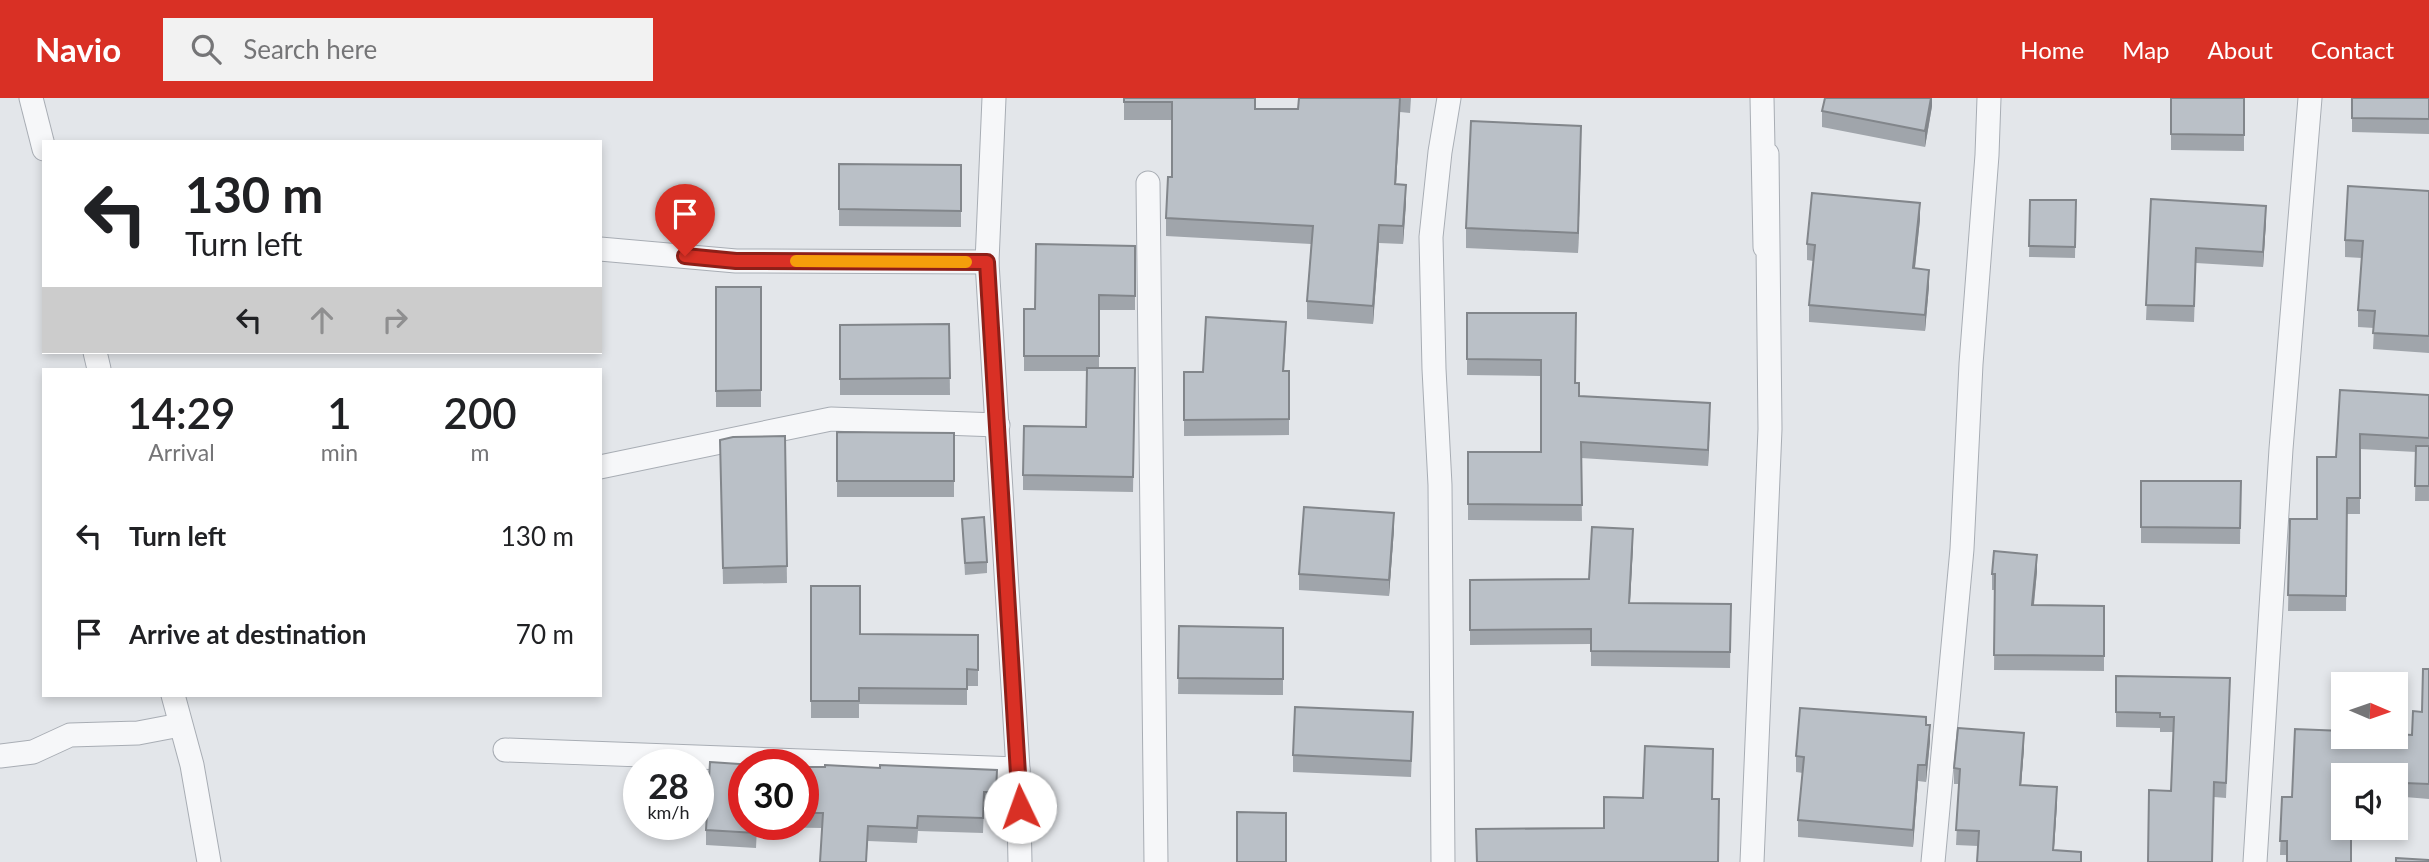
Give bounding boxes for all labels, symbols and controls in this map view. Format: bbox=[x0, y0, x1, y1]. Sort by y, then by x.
search box bbox=[163, 18, 653, 81]
text: Navio bbox=[35, 29, 121, 69]
icon: search bbox=[187, 30, 225, 68]
text: Search here bbox=[243, 33, 377, 65]
text: Home bbox=[2020, 35, 2084, 64]
text: Map bbox=[2122, 35, 2170, 64]
text: About bbox=[2208, 35, 2273, 64]
text: Contact bbox=[2311, 35, 2394, 64]
text: 130 m bbox=[185, 165, 323, 223]
icon: left bbox=[70, 168, 161, 259]
pin bbox=[655, 184, 715, 256]
icon: arrive bbox=[666, 195, 704, 233]
text: Turn left bbox=[185, 224, 302, 263]
icon: left bbox=[230, 301, 268, 339]
icon: ahead bbox=[303, 301, 341, 339]
icon: right bbox=[376, 301, 414, 339]
text: 14:29 bbox=[127, 388, 235, 438]
text: 1 bbox=[327, 388, 352, 438]
text: 200 bbox=[444, 388, 517, 438]
text: Arrival bbox=[148, 438, 215, 466]
text: min bbox=[321, 438, 358, 466]
text: m bbox=[471, 438, 490, 466]
icon: left bbox=[70, 517, 108, 555]
text: Turn left bbox=[129, 520, 226, 552]
text: 130 m bbox=[501, 520, 574, 552]
icon: arrive bbox=[70, 615, 108, 653]
text: Arrive at destination bbox=[129, 618, 366, 650]
text: 70 m bbox=[516, 618, 574, 650]
north arrow bbox=[2331, 672, 2408, 749]
map controls bbox=[2331, 672, 2408, 840]
speed limit sign: 30 bbox=[728, 749, 819, 840]
button: sound bbox=[2331, 763, 2408, 840]
text: 28 bbox=[648, 764, 689, 806]
position arrow bbox=[983, 770, 1057, 844]
text: km/h bbox=[647, 801, 690, 823]

